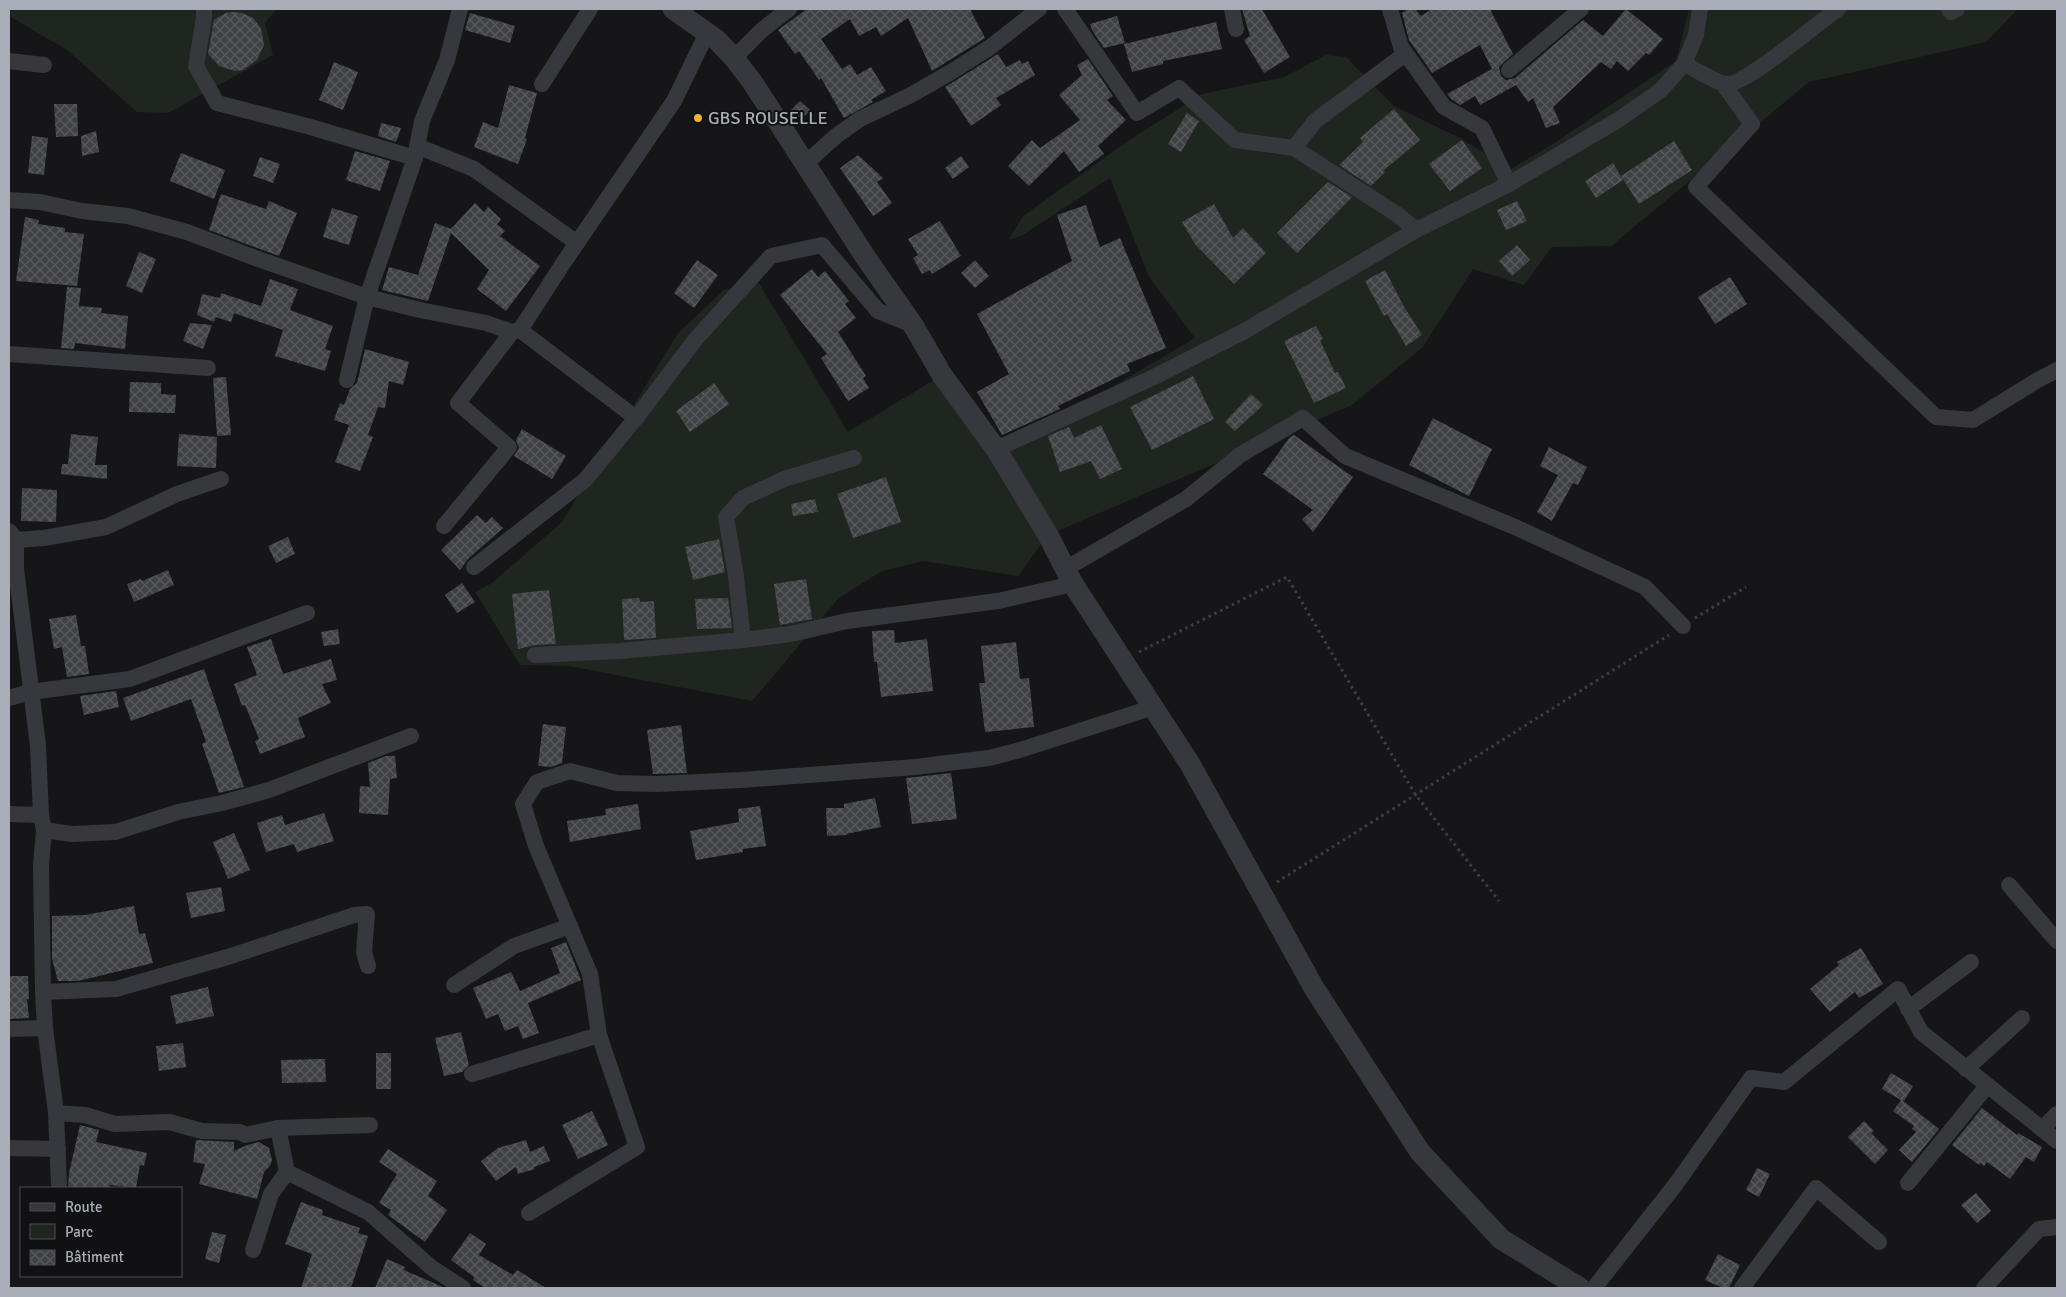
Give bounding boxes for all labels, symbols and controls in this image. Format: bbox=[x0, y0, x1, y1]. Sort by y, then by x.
place label: GBS ROUSELLE bbox=[708, 107, 828, 129]
marker: GBS ROUSELLE bbox=[692, 112, 704, 124]
legend bbox=[20, 1187, 182, 1277]
text: Route bbox=[65, 1198, 102, 1216]
text: Parc bbox=[65, 1223, 93, 1241]
text: Bâtiment bbox=[65, 1248, 124, 1266]

